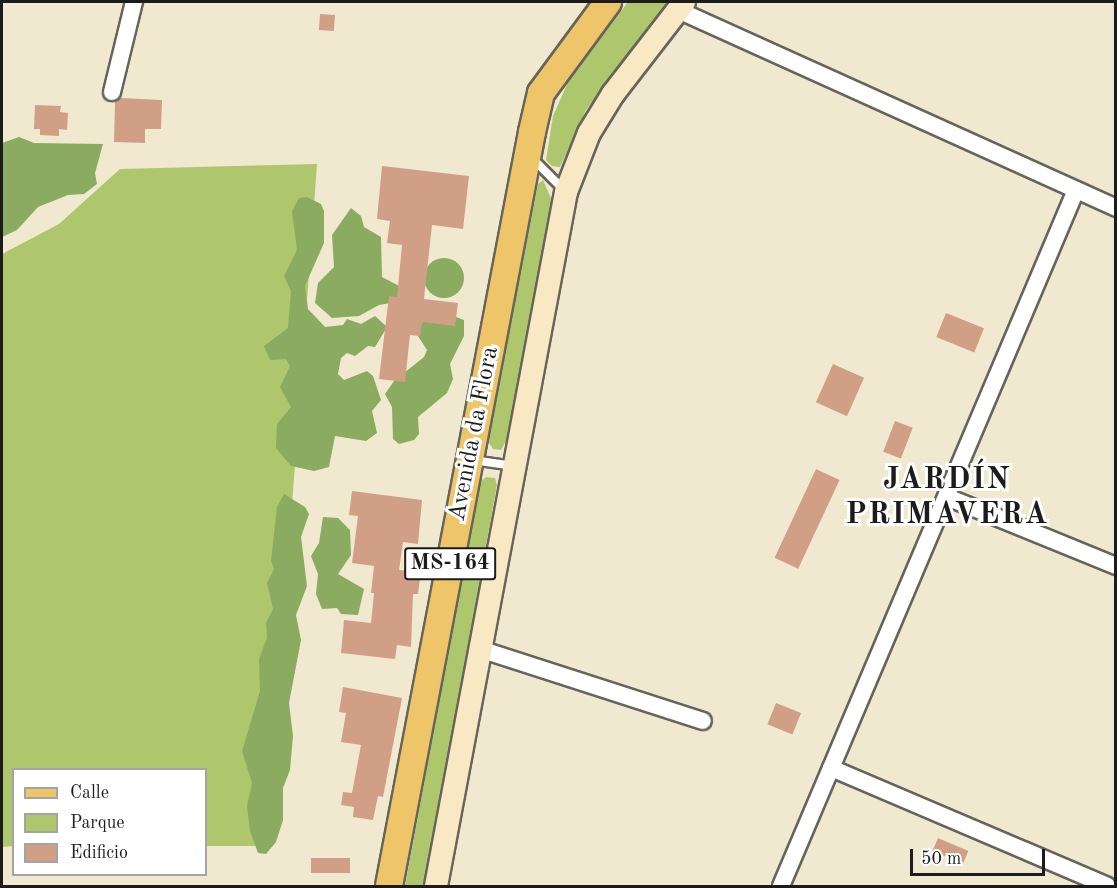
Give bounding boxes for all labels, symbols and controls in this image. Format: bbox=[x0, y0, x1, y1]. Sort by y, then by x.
street label: Avenida da Flora bbox=[444, 344, 506, 524]
district label: JARDÍN PRIMAVERA bbox=[845, 462, 1049, 532]
road number: MS-164 bbox=[404, 545, 496, 583]
legend bbox=[12, 768, 207, 876]
text: Calle bbox=[70, 784, 109, 802]
text: Parque bbox=[70, 814, 125, 832]
scale bar bbox=[913, 837, 1048, 875]
text: Edificio bbox=[70, 844, 128, 862]
text: 50 m bbox=[921, 850, 961, 868]

